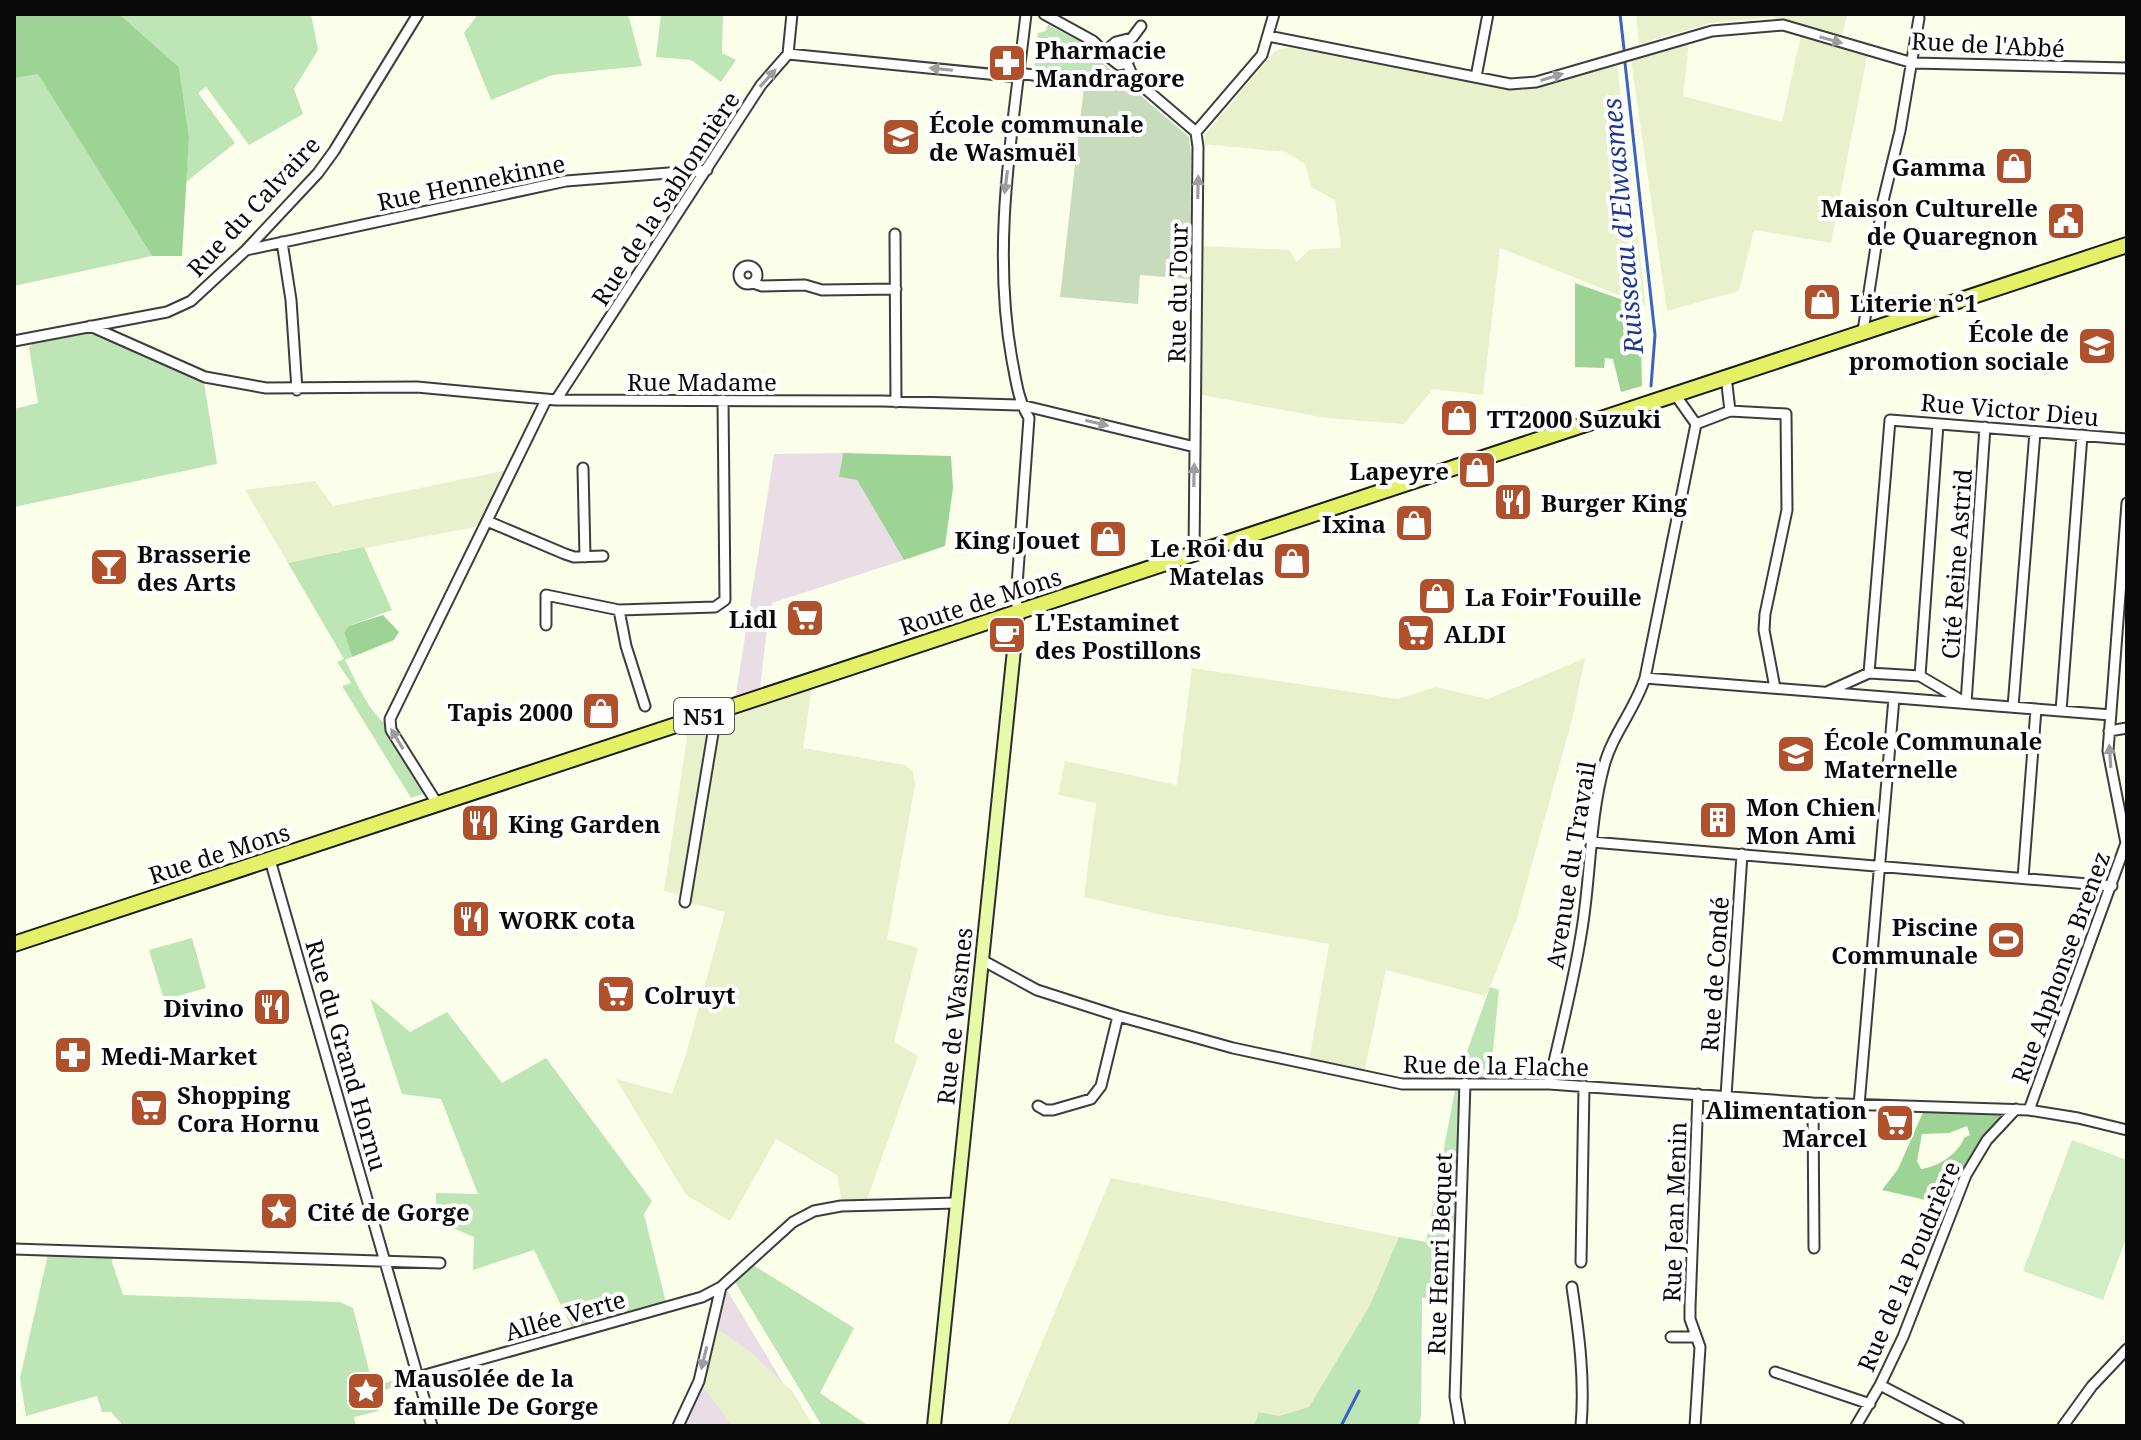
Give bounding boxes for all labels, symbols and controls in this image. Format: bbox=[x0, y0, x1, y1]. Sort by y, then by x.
street label: Rue de l'Abbé bbox=[1910, 23, 2066, 65]
place label: Pharmacie Mandragore bbox=[1035, 33, 1185, 94]
one-way arrow bbox=[1820, 34, 1844, 47]
pharmacy icon: Pharmacie Mandragore bbox=[986, 42, 1028, 84]
one-way arrow bbox=[928, 62, 953, 75]
one-way arrow bbox=[759, 68, 777, 87]
one-way arrow bbox=[1541, 70, 1565, 83]
street label: Rue de la Sablonnière bbox=[583, 84, 747, 312]
water label: Ruisseau d'Elwasmes bbox=[1593, 97, 1651, 356]
place label: École communale de Wasmuël bbox=[929, 107, 1144, 168]
school or university icon: École communale de Wasmuël bbox=[880, 116, 922, 158]
street label: Rue du Calvaire bbox=[179, 128, 327, 284]
shop icon: Gamma bbox=[1993, 145, 2035, 187]
street label: Rue Hennekinne bbox=[374, 146, 568, 218]
place label: Gamma bbox=[1891, 150, 1986, 183]
one-way arrow bbox=[999, 170, 1012, 195]
one-way arrow bbox=[1191, 174, 1204, 199]
place label: Maison Culturelle de Quaregnon bbox=[1821, 191, 2038, 252]
public building icon: Maison Culturelle de Quaregnon bbox=[2045, 200, 2087, 242]
street label: Rue du Tour bbox=[1159, 223, 1195, 363]
shop icon: Literie n°1 bbox=[1801, 281, 1843, 323]
place label: Literie n°1 bbox=[1850, 286, 1978, 319]
place label: École de promotion sociale bbox=[1849, 316, 2069, 377]
school or university icon: École de promotion sociale bbox=[2076, 325, 2118, 367]
street label: Rue Madame bbox=[627, 365, 777, 398]
street label: Rue Victor Dieu bbox=[1919, 385, 2101, 433]
shop icon: TT2000 Suzuki bbox=[1438, 397, 1480, 439]
place label: TT2000 Suzuki bbox=[1487, 402, 1662, 435]
one-way arrow bbox=[1084, 417, 1109, 430]
shop icon: Lapeyre bbox=[1456, 449, 1498, 491]
place label: Lapeyre bbox=[1350, 454, 1449, 487]
one-way arrow bbox=[1188, 462, 1201, 487]
street label: Cité Reine Astrid bbox=[1933, 467, 1979, 660]
restaurant icon: Burger King bbox=[1492, 481, 1534, 523]
place label: Burger King bbox=[1541, 486, 1688, 519]
shop icon: Ixina bbox=[1393, 502, 1435, 544]
place label: Ixina bbox=[1322, 507, 1386, 540]
shop icon: King Jouet bbox=[1087, 518, 1129, 560]
place label: King Jouet bbox=[955, 523, 1080, 556]
place label: Le Roi du Matelas bbox=[1150, 531, 1264, 592]
place label: Brasserie des Arts bbox=[137, 537, 251, 598]
shop icon: Le Roi du Matelas bbox=[1271, 540, 1313, 582]
bar icon: Brasserie des Arts bbox=[88, 546, 130, 588]
street label: Route de Mons bbox=[895, 559, 1065, 643]
shop icon: La Foir'Fouille bbox=[1416, 575, 1458, 617]
place label: La Foir'Fouille bbox=[1465, 580, 1642, 613]
supermarket icon: Lidl bbox=[784, 597, 826, 639]
place label: Lidl bbox=[729, 602, 778, 635]
place label: L'Estaminet des Postillons bbox=[1035, 605, 1201, 666]
supermarket icon: ALDI bbox=[1395, 612, 1437, 654]
cafe icon: L'Estaminet des Postillons bbox=[986, 614, 1028, 656]
place label: ALDI bbox=[1444, 617, 1506, 650]
shop icon: Tapis 2000 bbox=[580, 690, 622, 732]
place label: Tapis 2000 bbox=[448, 695, 573, 728]
road number: N51 bbox=[674, 698, 734, 734]
place label: École Communale Maternelle bbox=[1824, 724, 2042, 785]
one-way arrow bbox=[390, 728, 404, 750]
school or university icon: École Communale Maternelle bbox=[1775, 733, 1817, 775]
one-way arrow bbox=[2103, 743, 2116, 768]
street label: Avenue du Travail bbox=[1537, 758, 1603, 971]
place label: Mon Chien Mon Ami bbox=[1746, 790, 1876, 851]
building icon: Mon Chien Mon Ami bbox=[1697, 799, 1739, 841]
restaurant icon: King Garden bbox=[459, 802, 501, 844]
place label: King Garden bbox=[508, 807, 661, 840]
street label: Rue de Mons bbox=[144, 815, 294, 891]
street label: Rue Alphonse Brenez bbox=[2003, 847, 2117, 1087]
street label: Rue de Condé bbox=[1692, 895, 1736, 1053]
restaurant icon: WORK cota bbox=[450, 898, 492, 940]
place label: WORK cota bbox=[499, 903, 635, 936]
place label: Piscine Communale bbox=[1831, 910, 1978, 971]
sports icon: Piscine Communale bbox=[1985, 919, 2027, 961]
street label: Rue de Wasmes bbox=[928, 926, 980, 1106]
street label: Rue du Grand Hornu bbox=[298, 936, 396, 1174]
supermarket icon: Colruyt bbox=[595, 973, 637, 1015]
place label: Colruyt bbox=[644, 978, 736, 1011]
restaurant icon: Divino bbox=[251, 986, 293, 1028]
place label: Divino bbox=[163, 991, 244, 1024]
pharmacy icon: Medi-Market bbox=[52, 1034, 94, 1076]
place label: Medi-Market bbox=[101, 1039, 257, 1072]
street label: Rue de la Flache bbox=[1403, 1047, 1589, 1083]
place label: Shopping Cora Hornu bbox=[177, 1078, 319, 1139]
supermarket icon: Shopping Cora Hornu bbox=[128, 1087, 170, 1129]
place label: Alimentation Marcel bbox=[1706, 1093, 1868, 1154]
supermarket icon: Alimentation Marcel bbox=[1874, 1102, 1916, 1144]
street label: Rue Jean Menin bbox=[1654, 1121, 1694, 1303]
street label: Rue Henri Bequet bbox=[1419, 1152, 1459, 1356]
street label: Rue de la Poudrière bbox=[1849, 1156, 1967, 1376]
place icon: Cité de Gorge bbox=[258, 1190, 300, 1232]
place label: Cité de Gorge bbox=[307, 1195, 470, 1228]
street label: Allée Verte bbox=[501, 1282, 629, 1348]
one-way arrow bbox=[697, 1346, 710, 1371]
place label: Mausolée de la famille De Gorge bbox=[394, 1361, 598, 1422]
place icon: Mausolée de la famille De Gorge bbox=[345, 1370, 387, 1412]

